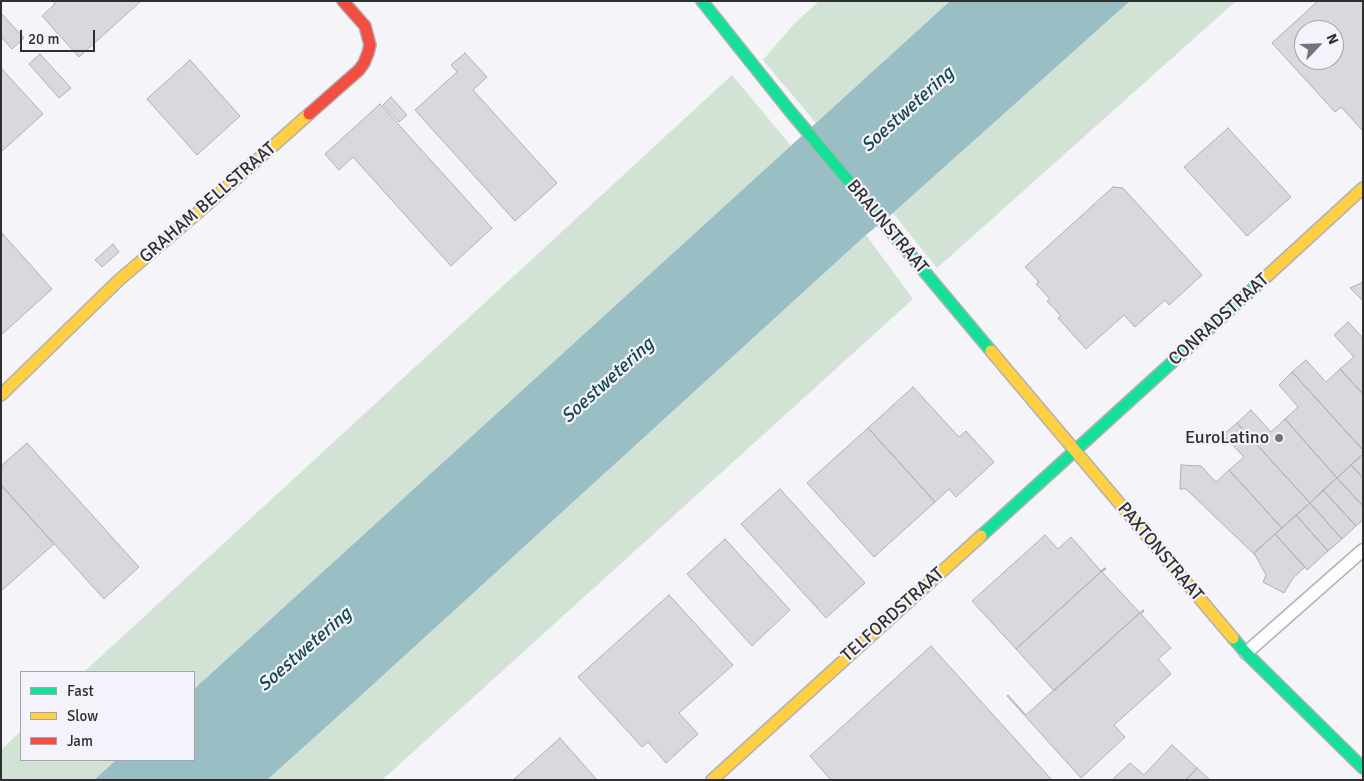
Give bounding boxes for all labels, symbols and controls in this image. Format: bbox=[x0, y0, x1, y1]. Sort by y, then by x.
scale bar bbox=[22, 20, 98, 52]
north arrow bbox=[1294, 20, 1344, 70]
text: 20 m bbox=[28, 30, 59, 48]
text: N bbox=[1322, 31, 1342, 47]
water label: Soestwetering bbox=[857, 62, 959, 158]
street label: GRAHAM BELLSTRAAT bbox=[135, 138, 281, 268]
street label: BRAUNSTRAAT bbox=[842, 176, 932, 278]
street label: CONRADSTRAAT bbox=[1164, 269, 1274, 371]
water label: Soestwetering bbox=[557, 333, 659, 429]
place label: EuroLatino bbox=[1185, 427, 1269, 449]
marker: EuroLatino bbox=[1273, 432, 1285, 444]
street label: PAXTONSTRAAT bbox=[1112, 498, 1208, 606]
street label: TELFORDSTRAAT bbox=[837, 563, 949, 667]
water label: Soestwetering bbox=[253, 603, 357, 697]
legend bbox=[20, 671, 195, 761]
text: Fast bbox=[67, 682, 94, 700]
text: Slow bbox=[67, 707, 98, 725]
text: Jam bbox=[67, 732, 93, 750]

